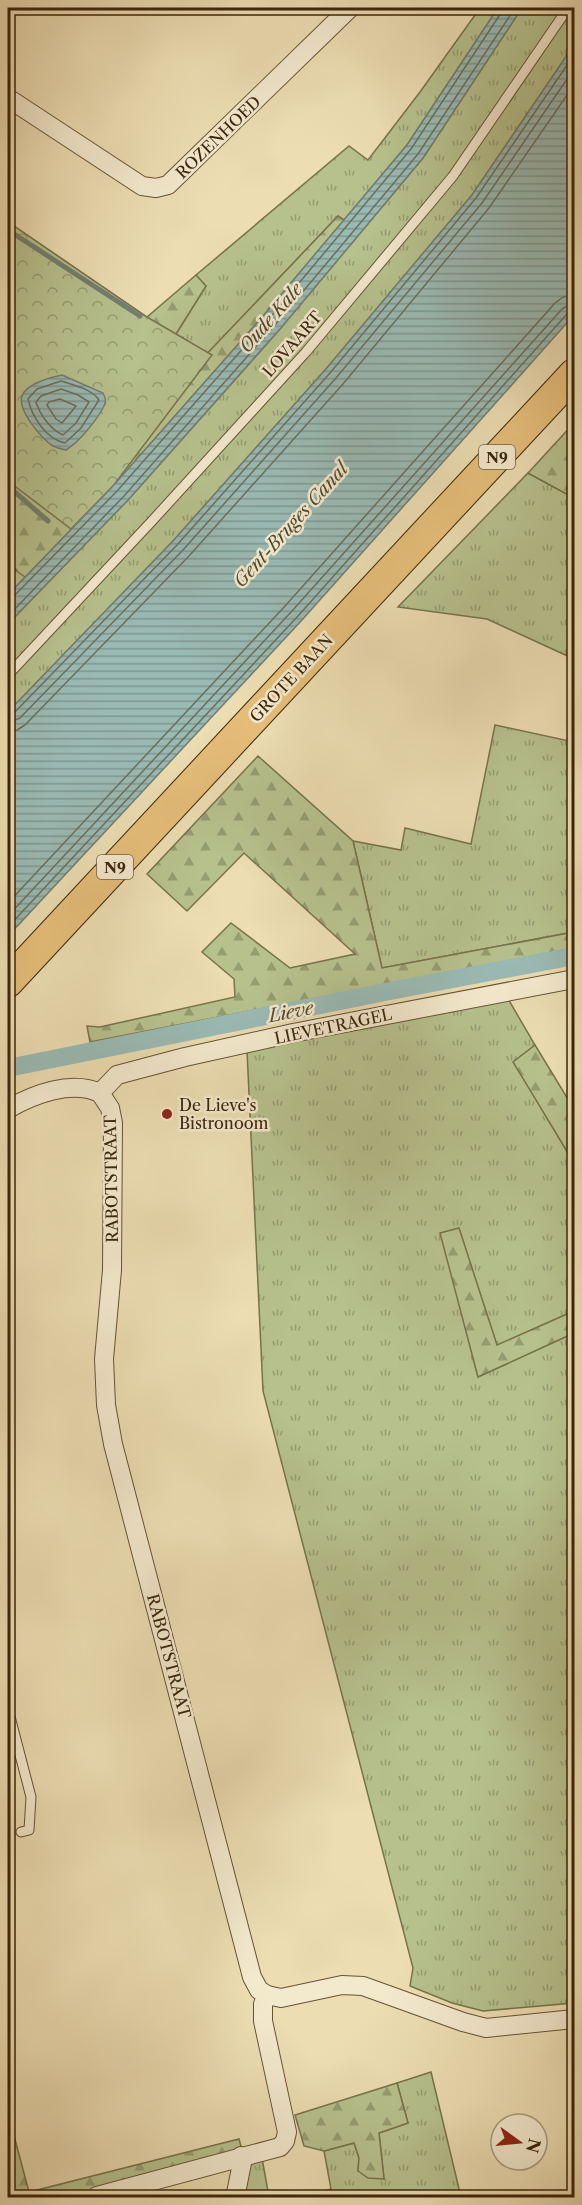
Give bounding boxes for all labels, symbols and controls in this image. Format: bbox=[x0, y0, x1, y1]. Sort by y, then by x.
street label: ROZENHOED bbox=[171, 91, 265, 183]
water label: Oude Kale bbox=[235, 278, 308, 357]
street label: LOVAART bbox=[258, 307, 326, 381]
road number: N9 bbox=[479, 445, 515, 469]
water label: Gent-Bruges Canal bbox=[229, 456, 354, 592]
street label: GROTE BAAN bbox=[245, 630, 337, 726]
road number: N9 bbox=[97, 855, 133, 879]
water label: Lieve bbox=[265, 997, 316, 1027]
street label: LIEVETRAGEL bbox=[272, 1004, 394, 1048]
place label: De Lieve's Bistronoom bbox=[179, 1095, 268, 1133]
marker: De Lieve's Bistronoom bbox=[160, 1107, 174, 1121]
street label: RABOTSTRAAT bbox=[100, 1115, 122, 1243]
street label: RABOTSTRAAT bbox=[143, 1592, 195, 1720]
north arrow bbox=[489, 2112, 549, 2172]
text: N bbox=[522, 2137, 545, 2155]

